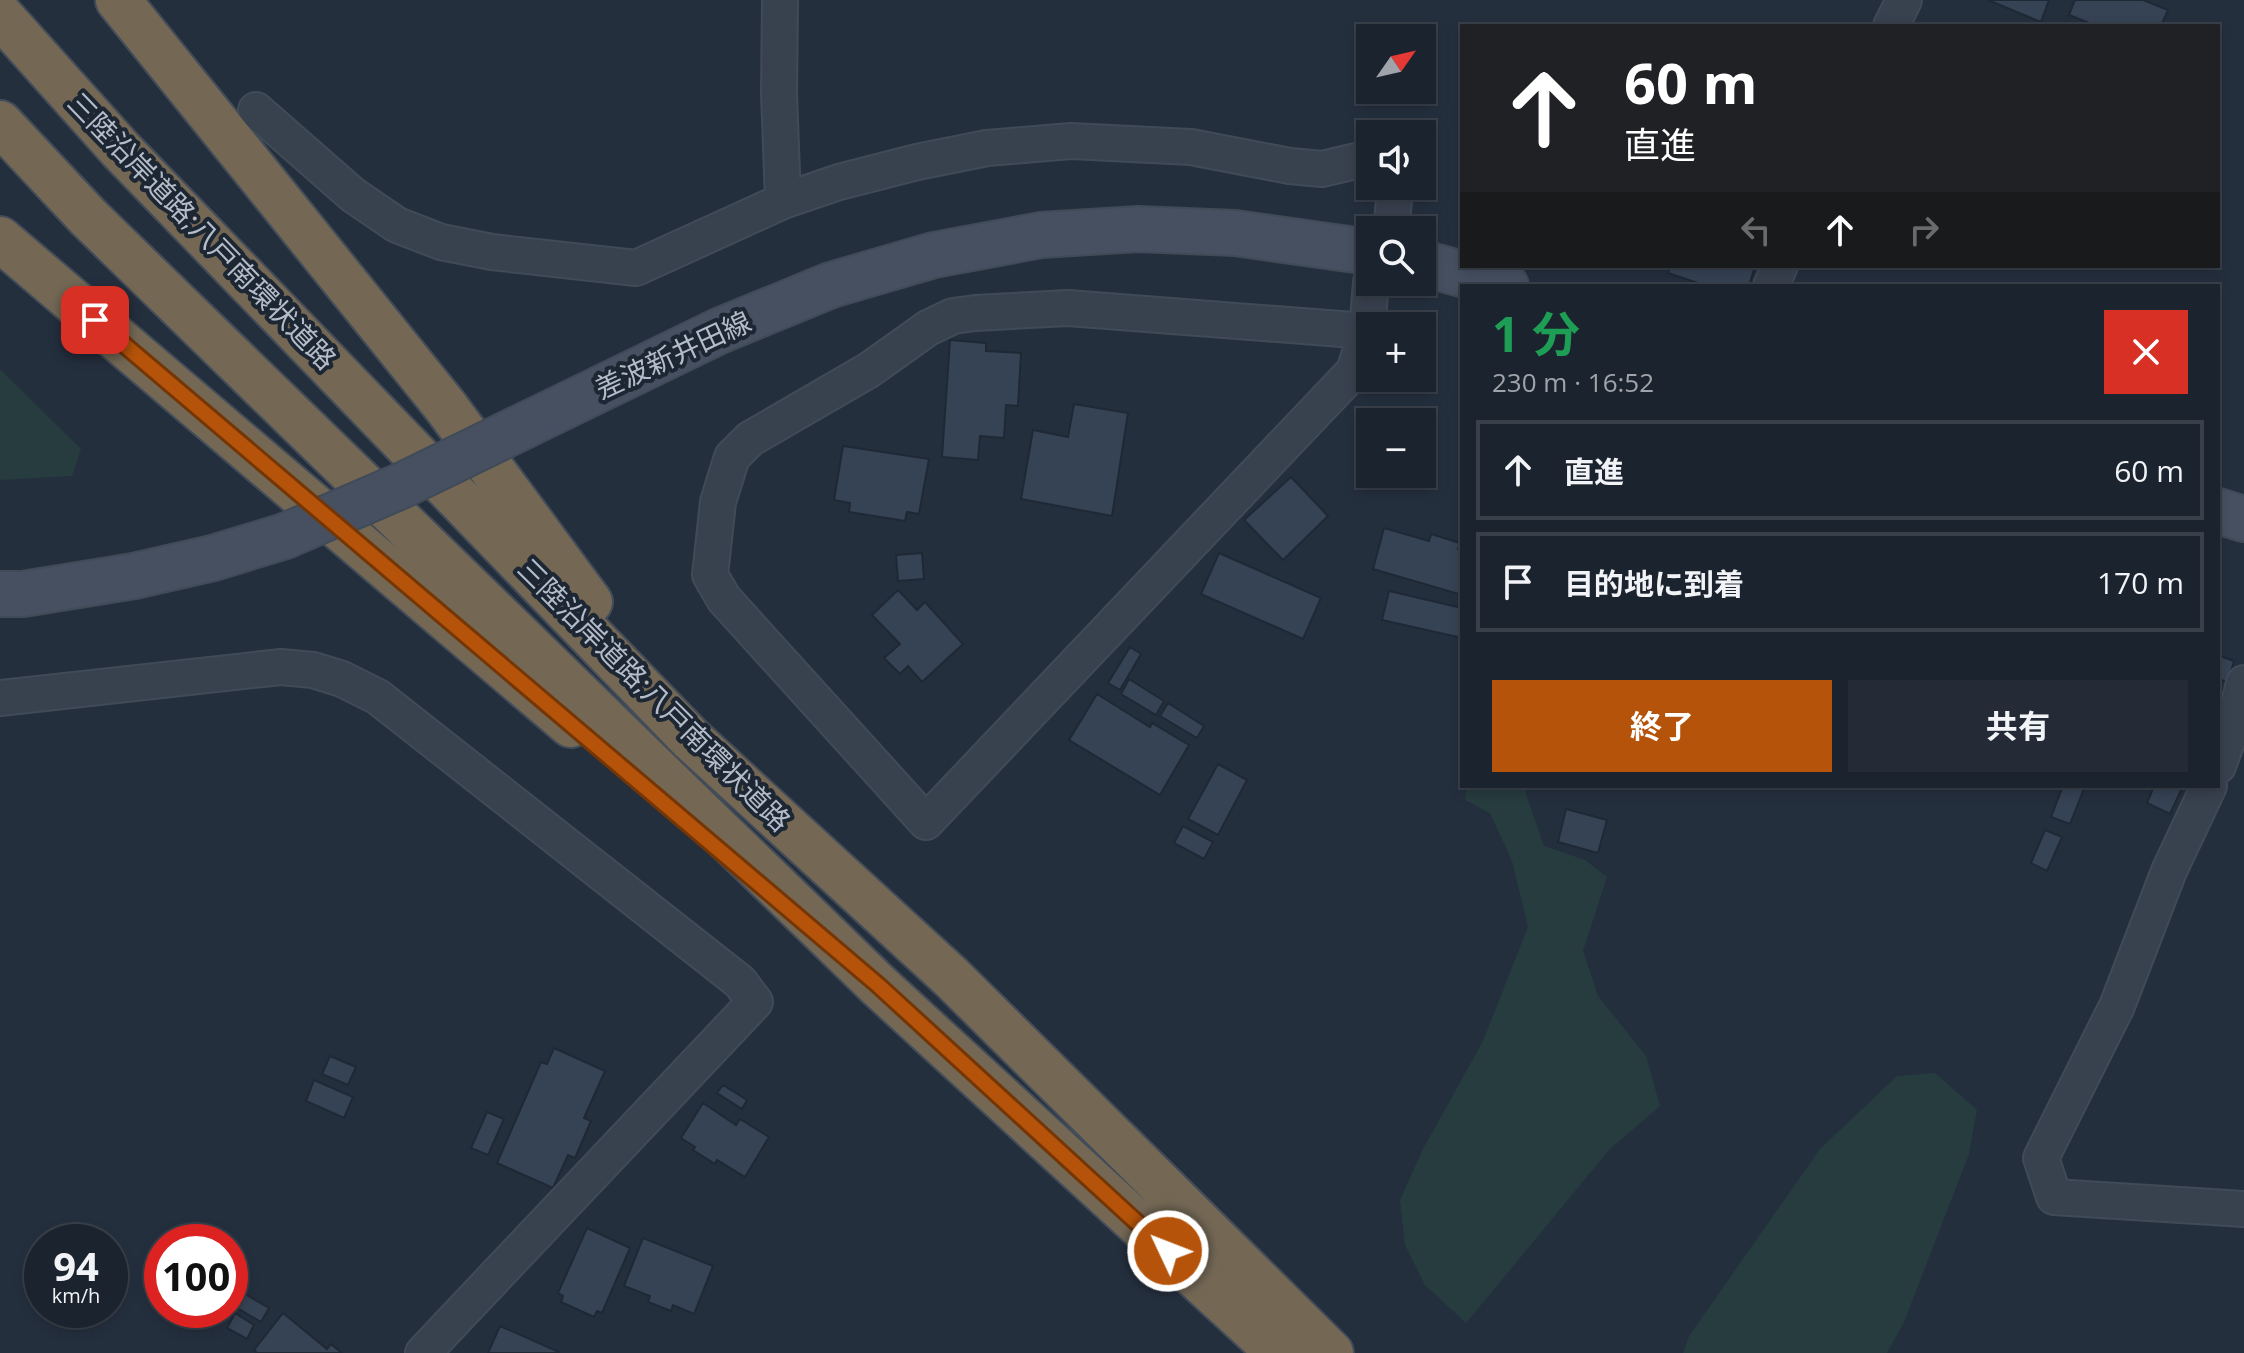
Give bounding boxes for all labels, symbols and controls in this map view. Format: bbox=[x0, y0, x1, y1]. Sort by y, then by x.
north arrow bbox=[1356, 24, 1436, 104]
map controls bbox=[1356, 24, 1436, 488]
text: 60 m bbox=[1624, 44, 1758, 120]
icon: ahead bbox=[1492, 56, 1596, 160]
street label: 三陸沿岸道路;八戸南環状道路 bbox=[60, 84, 345, 377]
button: sound bbox=[1356, 120, 1436, 200]
text: 直進 bbox=[1624, 120, 1696, 169]
icon: left bbox=[1734, 208, 1778, 252]
icon: ahead bbox=[1818, 208, 1862, 252]
icon: right bbox=[1902, 208, 1946, 252]
button: search bbox=[1356, 216, 1436, 296]
pin bbox=[61, 286, 129, 354]
icon: arrive bbox=[73, 298, 117, 342]
street label: 差波新井田線 bbox=[588, 301, 757, 407]
text: 1 分 bbox=[1492, 301, 1580, 366]
button: close bbox=[2104, 310, 2188, 394]
button: + bbox=[1356, 312, 1436, 392]
text: 230 m · 16:52 bbox=[1492, 364, 1654, 400]
button: − bbox=[1356, 408, 1436, 488]
icon: ahead bbox=[1496, 448, 1540, 492]
text: 60 m bbox=[2114, 450, 2184, 491]
text: 直進 bbox=[1564, 451, 1624, 492]
street label: 三陸沿岸道路;八戸南環状道路 bbox=[510, 550, 799, 839]
icon: arrive bbox=[1496, 560, 1540, 604]
text: 170 m bbox=[2097, 562, 2184, 603]
text: 目的地に到着 bbox=[1564, 563, 1744, 604]
button: 終了 bbox=[1492, 680, 1832, 772]
button: 共有 bbox=[1848, 680, 2188, 772]
position arrow bbox=[1126, 1209, 1210, 1293]
speed limit sign: 100 bbox=[144, 1224, 248, 1328]
text: 94 bbox=[53, 1238, 99, 1293]
text: km/h bbox=[52, 1282, 100, 1309]

